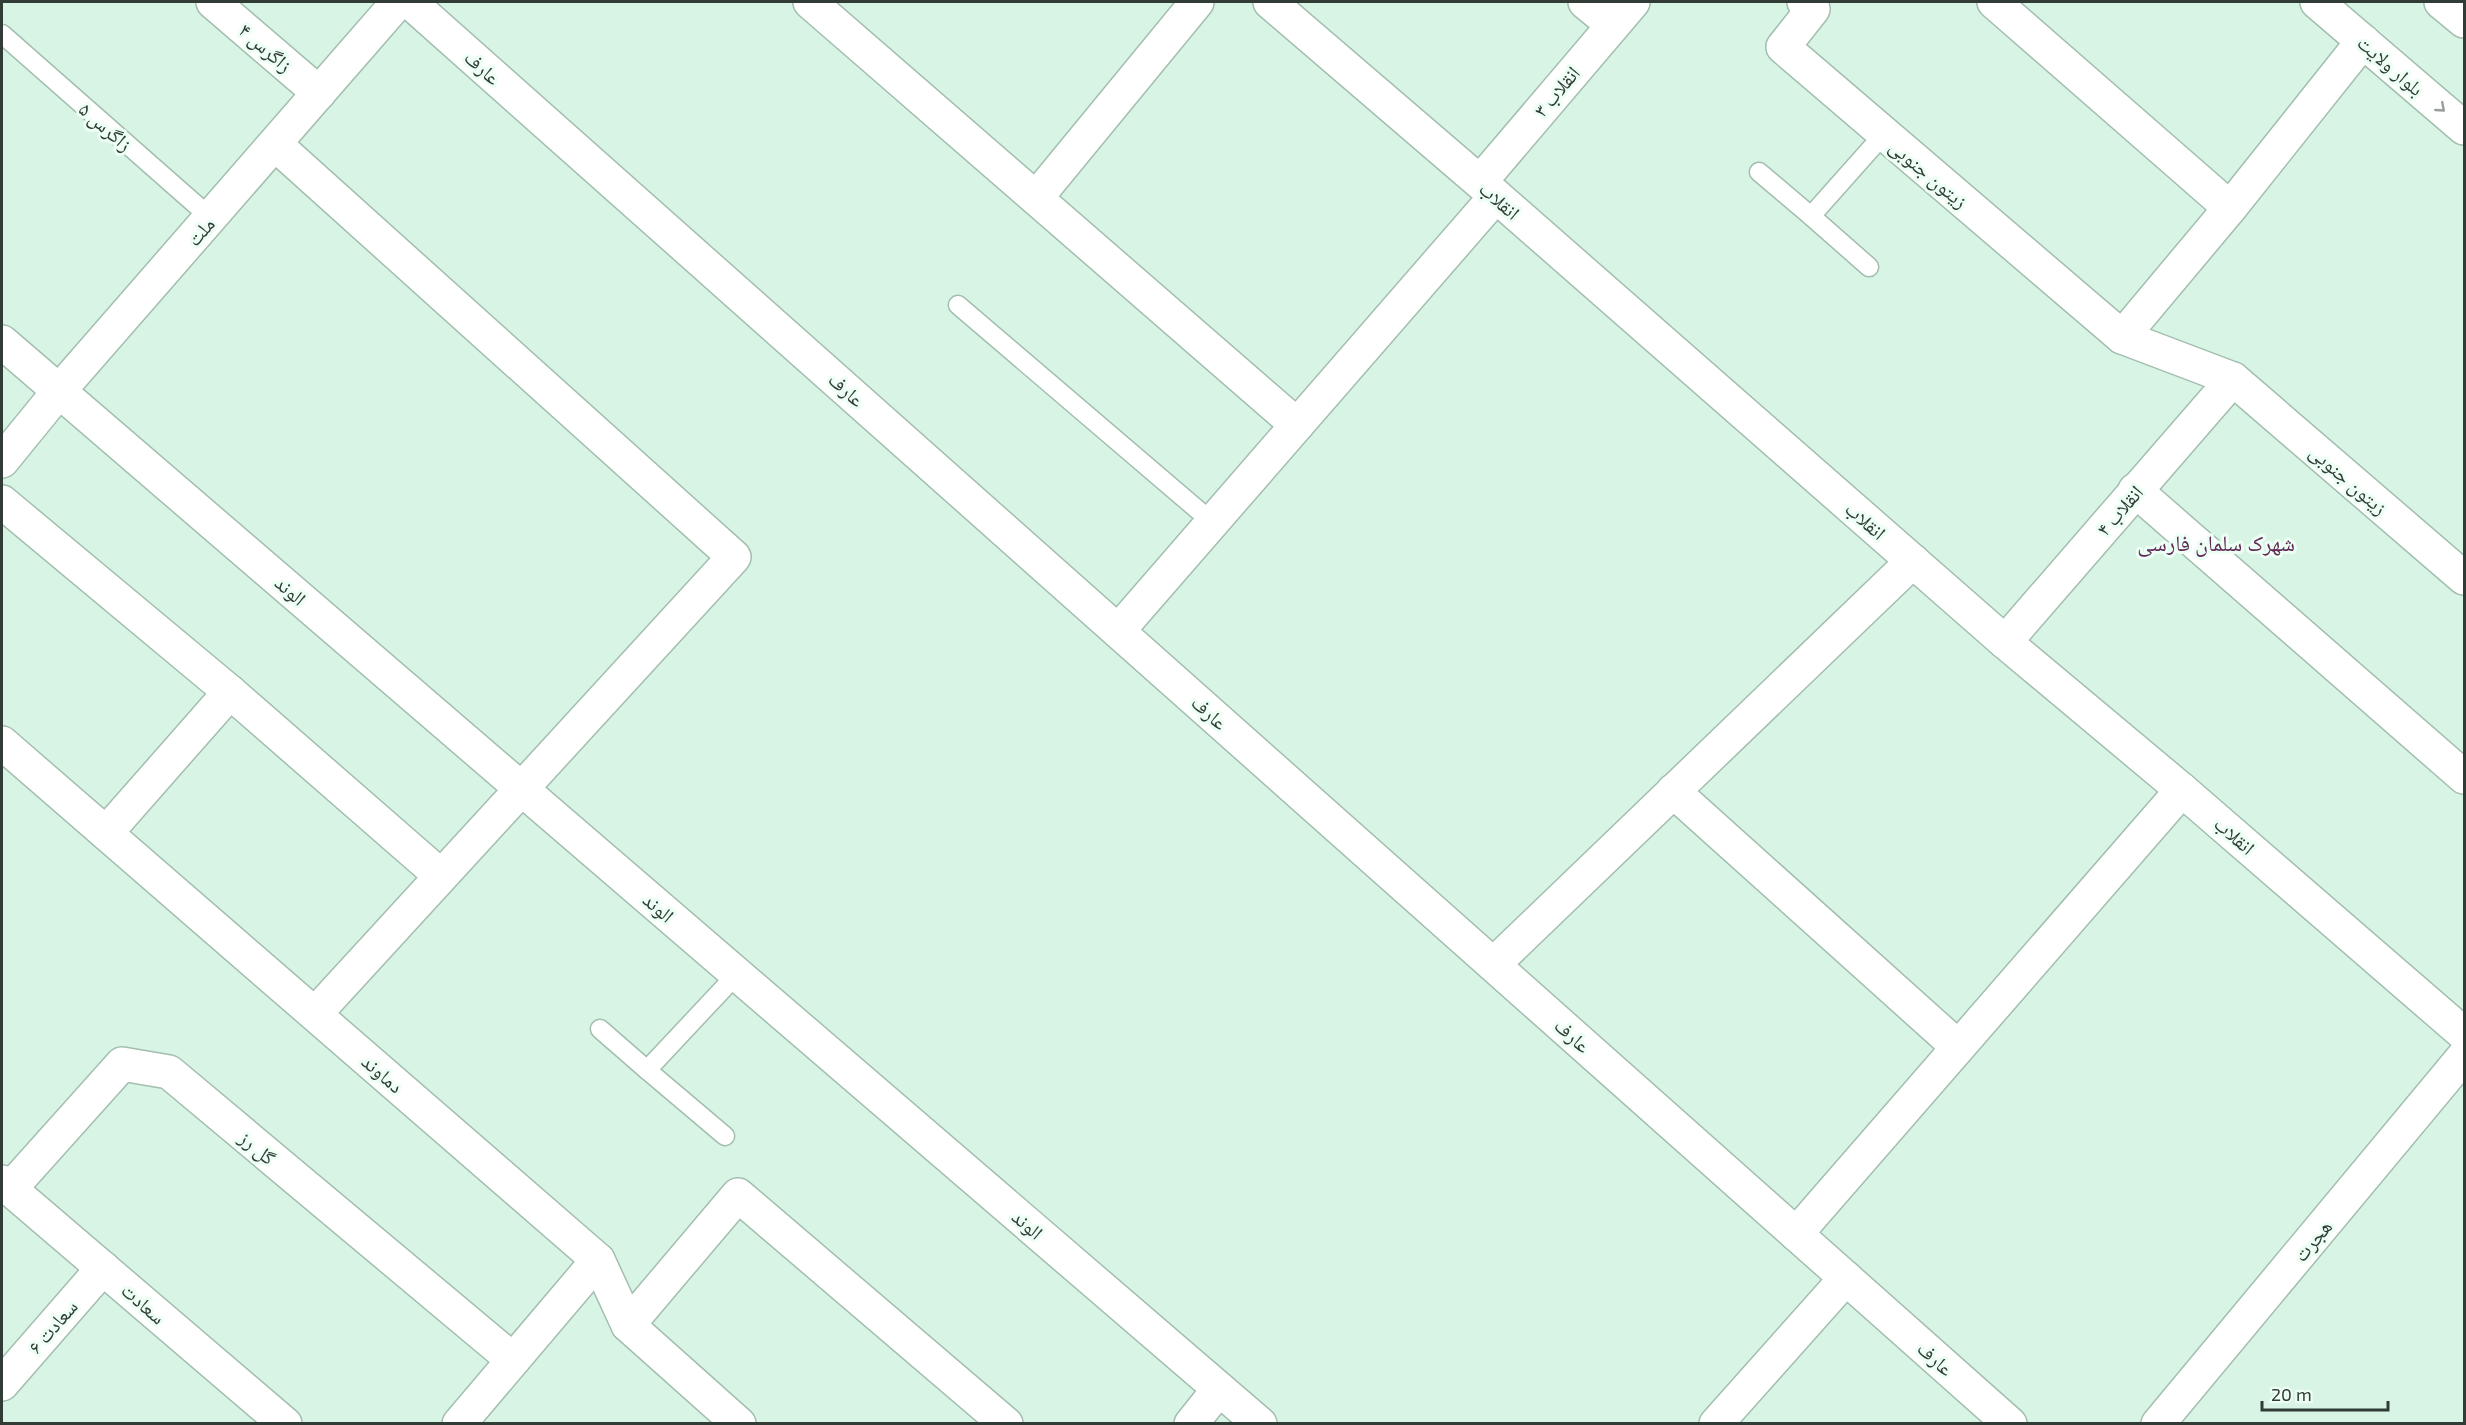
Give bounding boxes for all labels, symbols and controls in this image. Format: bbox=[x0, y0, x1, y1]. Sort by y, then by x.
street label: زاگرس ۴ bbox=[234, 17, 297, 77]
street label: بلوار ولایت bbox=[2353, 30, 2429, 101]
street label: عارف bbox=[460, 45, 506, 89]
street label: انقلاب ۳ bbox=[1528, 61, 1585, 122]
street label: زاگرس ۵ bbox=[74, 96, 137, 156]
one-way arrow bbox=[2434, 101, 2445, 112]
street label: زیتون جنوبی bbox=[1884, 133, 1973, 213]
street label: انقلاب bbox=[1474, 176, 1525, 224]
street label: ملت bbox=[181, 212, 219, 250]
street label: عارف bbox=[824, 367, 870, 411]
street label: زیتون جنوبی bbox=[2305, 439, 2393, 520]
street label: انقلاب ۴ bbox=[2091, 480, 2148, 541]
street label: انقلاب bbox=[1840, 496, 1891, 544]
district label: شهرک سلمان فارسی bbox=[2137, 529, 2295, 557]
street label: الوند bbox=[271, 570, 311, 610]
street label: عارف bbox=[1187, 690, 1233, 734]
street label: انقلاب bbox=[2209, 811, 2260, 859]
street label: الوند bbox=[639, 887, 679, 927]
street label: عارف bbox=[1550, 1013, 1596, 1057]
street label: دماوند bbox=[357, 1049, 409, 1097]
street label: گل رز bbox=[234, 1124, 281, 1170]
street label: الوند bbox=[1008, 1204, 1048, 1244]
street label: هجرت bbox=[2288, 1214, 2336, 1266]
street label: سعادت bbox=[117, 1277, 171, 1329]
street label: سعادت ۶ bbox=[22, 1294, 82, 1358]
street label: عارف bbox=[1913, 1336, 1959, 1380]
scale bar bbox=[2262, 1374, 2388, 1412]
text: 20 m bbox=[2271, 1383, 2312, 1405]

